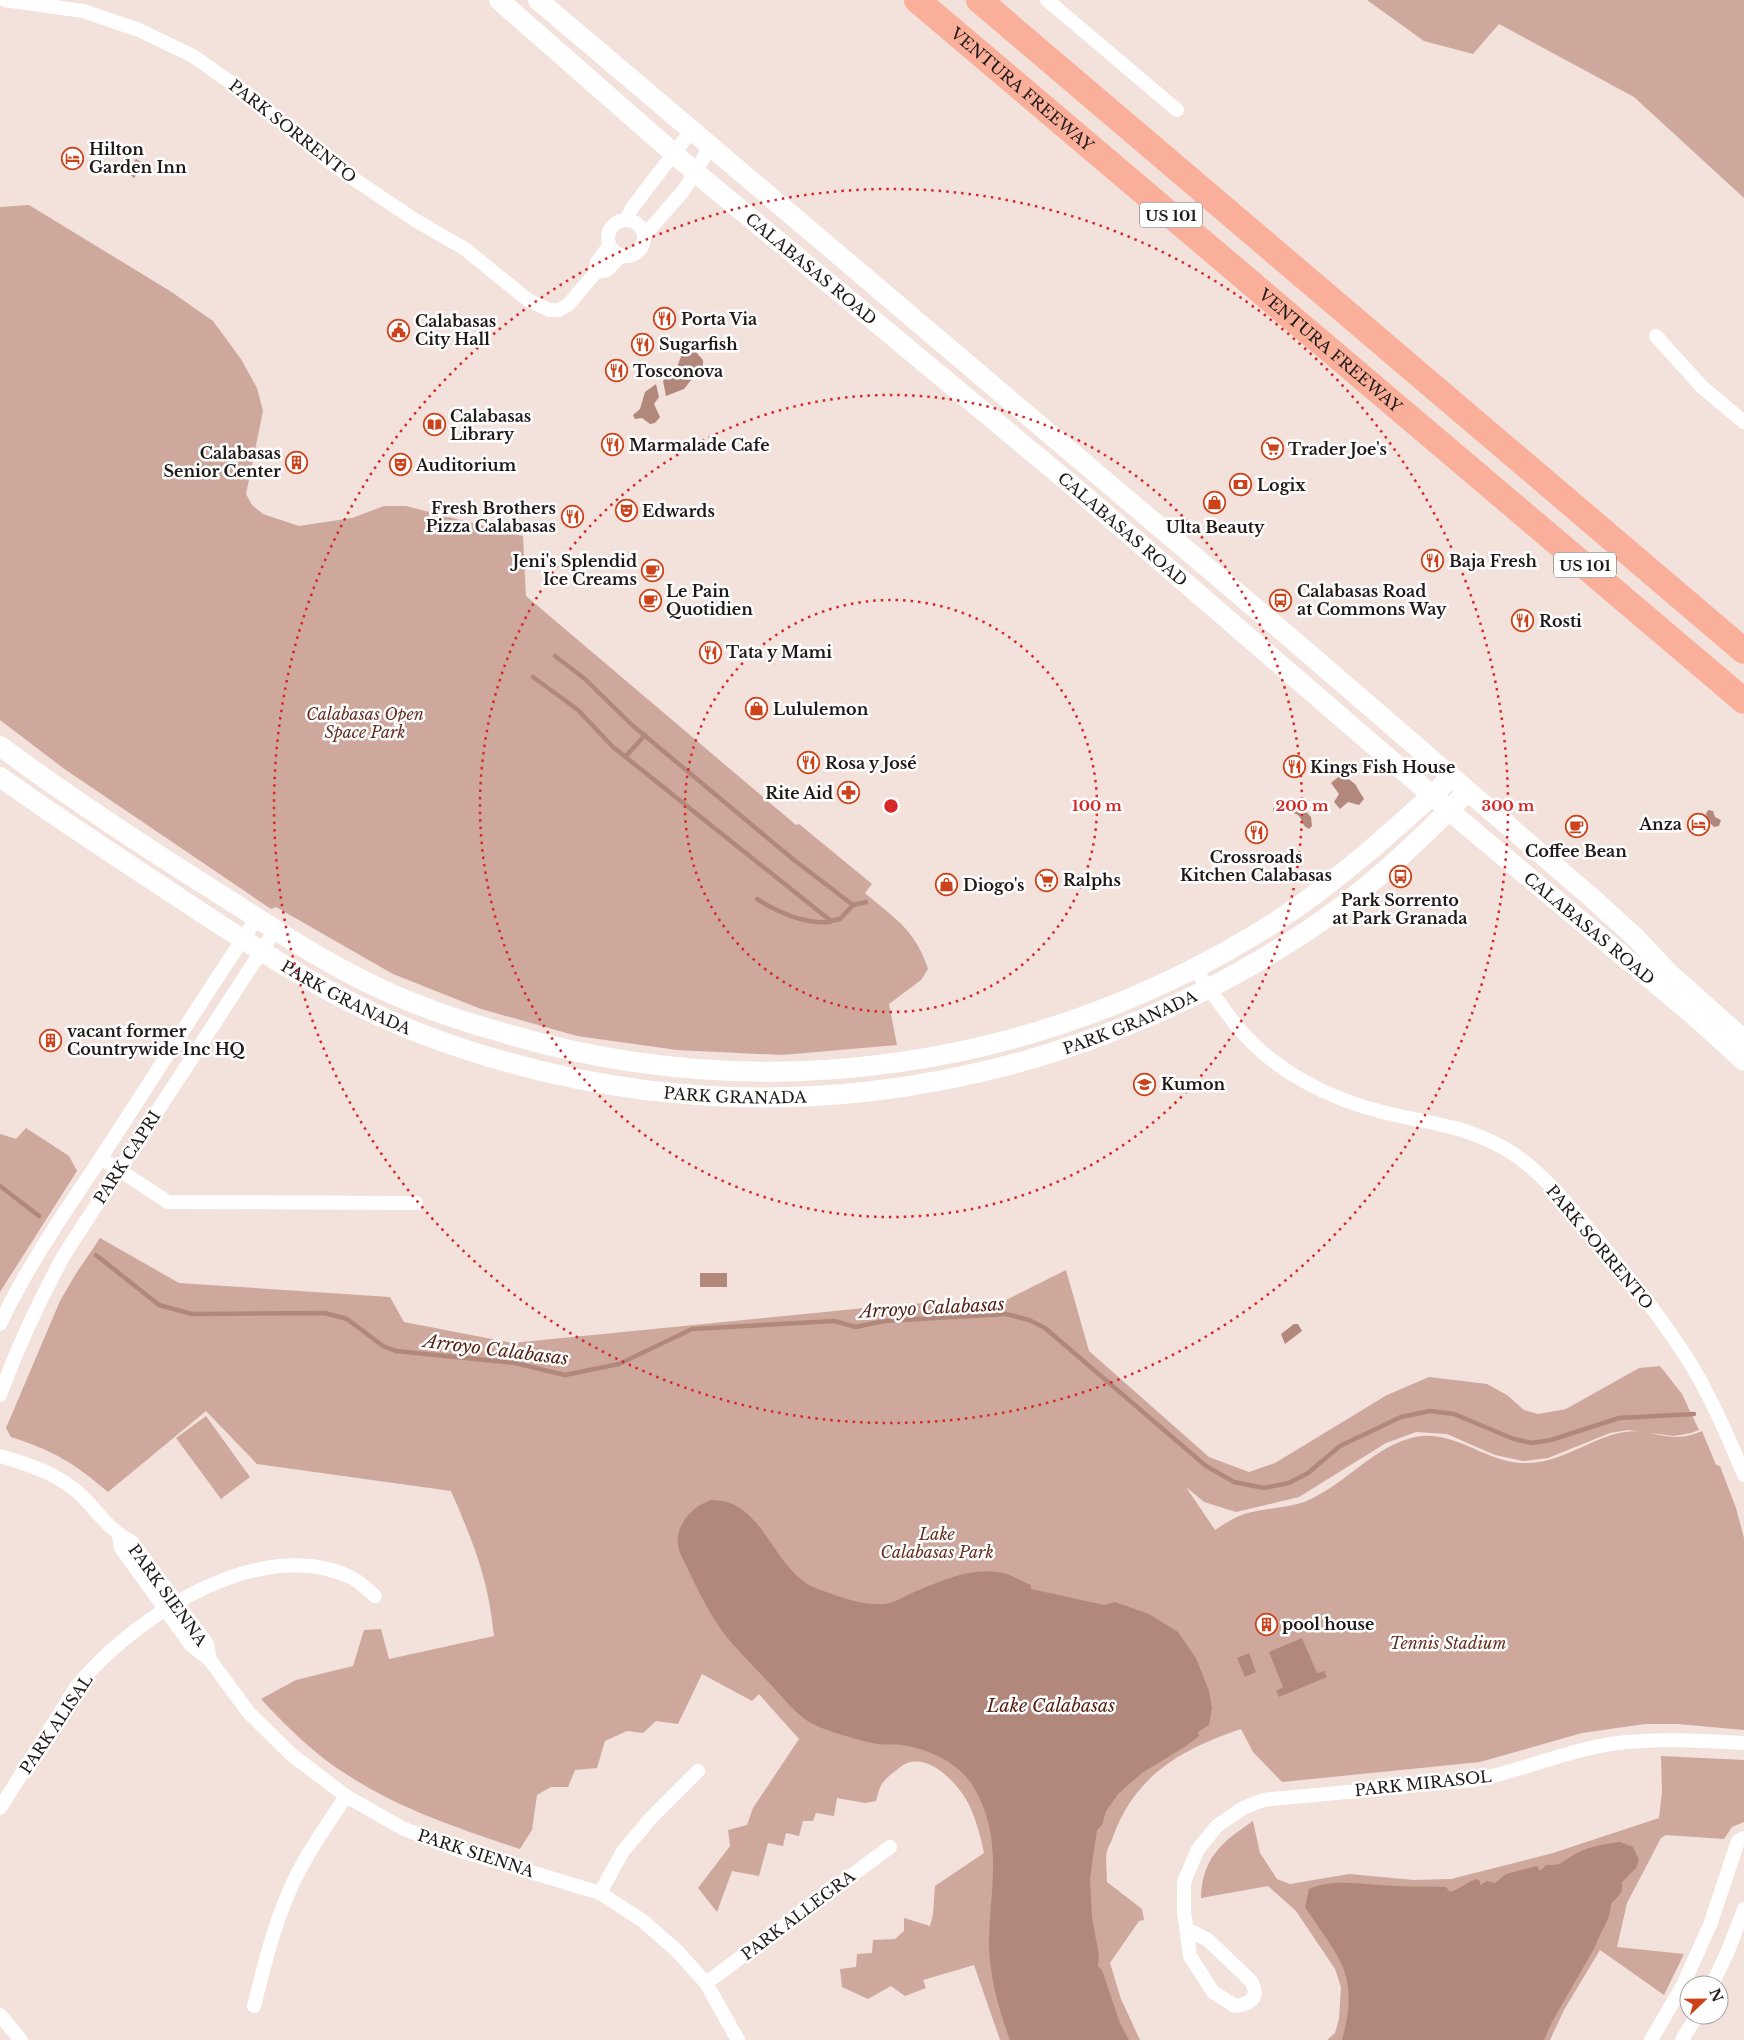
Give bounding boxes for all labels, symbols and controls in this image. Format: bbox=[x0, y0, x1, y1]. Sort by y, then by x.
street label: VENTURA FREEWAY bbox=[946, 22, 1098, 156]
street label: PARK SORRENTO bbox=[225, 75, 361, 187]
place label: Hilton Garden Inn bbox=[89, 139, 187, 177]
hotel icon: Hilton Garden Inn bbox=[61, 146, 85, 170]
road number: US 101 bbox=[1140, 202, 1202, 228]
street label: CALABASAS ROAD bbox=[742, 208, 881, 329]
street label: VENTURA FREEWAY bbox=[1254, 284, 1406, 417]
restaurant icon: Porta Via bbox=[653, 307, 677, 331]
place label: Porta Via bbox=[681, 309, 757, 329]
place label: Calabasas City Hall bbox=[415, 311, 496, 349]
public building icon: Calabasas City Hall bbox=[387, 318, 411, 342]
restaurant icon: Sugarfish bbox=[631, 332, 655, 356]
place label: Sugarfish bbox=[659, 334, 738, 354]
restaurant icon: Tosconova bbox=[605, 359, 629, 383]
place label: Tosconova bbox=[633, 361, 723, 381]
place label: Calabasas Library bbox=[450, 406, 531, 444]
library icon: Calabasas Library bbox=[422, 413, 446, 437]
restaurant icon: Marmalade Cafe bbox=[601, 433, 625, 457]
place label: Marmalade Cafe bbox=[629, 435, 770, 455]
supermarket icon: Trader Joe's bbox=[1260, 437, 1284, 461]
place label: Trader Joe's bbox=[1288, 439, 1387, 459]
place label: Calabasas Senior Center bbox=[164, 443, 281, 481]
building icon: Calabasas Senior Center bbox=[285, 450, 309, 474]
theatre icon: Auditorium bbox=[388, 453, 412, 477]
place label: Auditorium bbox=[415, 455, 517, 475]
street label: CALABASAS ROAD bbox=[1054, 468, 1192, 590]
bank icon: Logix bbox=[1229, 473, 1253, 497]
place label: Logix bbox=[1257, 475, 1306, 495]
shop icon: Ulta Beauty bbox=[1203, 491, 1227, 515]
place label: Fresh Brothers Pizza Calabasas bbox=[426, 498, 556, 536]
theatre icon: Edwards bbox=[614, 499, 638, 523]
place label: Edwards bbox=[642, 501, 715, 521]
restaurant icon: Fresh Brothers Pizza Calabasas bbox=[560, 505, 584, 529]
place label: Ulta Beauty bbox=[1166, 517, 1265, 537]
restaurant icon: Baja Fresh bbox=[1421, 549, 1445, 573]
place label: Jeni's Splendid Ice Creams bbox=[510, 551, 637, 589]
place label: Baja Fresh bbox=[1449, 551, 1537, 571]
road number: US 101 bbox=[1554, 552, 1616, 578]
cafe icon: Jeni's Splendid Ice Creams bbox=[641, 558, 665, 582]
place label: Le Pain Quotidien bbox=[666, 581, 753, 619]
place label: Calabasas Road at Commons Way bbox=[1297, 581, 1447, 619]
cafe icon: Le Pain Quotidien bbox=[638, 588, 662, 612]
bus stop icon: Calabasas Road at Commons Way bbox=[1269, 588, 1293, 612]
restaurant icon: Rosti bbox=[1511, 609, 1535, 633]
place label: Rosti bbox=[1539, 611, 1582, 631]
restaurant icon: Tata y Mami bbox=[698, 640, 722, 664]
place label: Tata y Mami bbox=[726, 642, 832, 662]
shop icon: Lululemon bbox=[745, 697, 769, 721]
place label: Lululemon bbox=[773, 699, 869, 719]
park label: Calabasas Open Space Park bbox=[306, 704, 424, 742]
restaurant icon: Rosa y José bbox=[797, 751, 821, 775]
place label: Rosa y José bbox=[825, 753, 917, 773]
restaurant icon: Kings Fish House bbox=[1282, 755, 1306, 779]
place label: Kings Fish House bbox=[1310, 757, 1455, 777]
pharmacy icon: Rite Aid bbox=[837, 781, 861, 805]
place label: Rite Aid bbox=[765, 783, 833, 803]
text: 100 m bbox=[1072, 796, 1122, 815]
text: 200 m bbox=[1276, 796, 1329, 815]
text: 300 m bbox=[1482, 796, 1535, 815]
centre of rings bbox=[882, 797, 900, 815]
hotel icon: Anza bbox=[1686, 812, 1710, 836]
place label: Anza bbox=[1638, 814, 1682, 834]
cafe icon: Coffee Bean bbox=[1564, 815, 1588, 839]
restaurant icon: Crossroads Kitchen Calabasas bbox=[1244, 821, 1268, 845]
place label: Coffee Bean bbox=[1525, 841, 1627, 861]
place label: Crossroads Kitchen Calabasas bbox=[1180, 847, 1332, 885]
bus stop icon: Park Sorrento at Park Granada bbox=[1388, 864, 1412, 888]
supermarket icon: Ralphs bbox=[1035, 868, 1059, 892]
street label: CALABASAS ROAD bbox=[1520, 868, 1659, 989]
place label: Ralphs bbox=[1063, 870, 1121, 890]
shop icon: Diogo's bbox=[935, 873, 959, 897]
place label: Diogo's bbox=[963, 875, 1025, 895]
place label: Park Sorrento at Park Granada bbox=[1333, 890, 1467, 928]
street label: PARK GRANADA bbox=[278, 956, 415, 1039]
street label: PARK GRANADA bbox=[1060, 985, 1201, 1059]
place label: vacant former Countrywide Inc HQ bbox=[67, 1021, 246, 1059]
building icon: vacant former Countrywide Inc HQ bbox=[39, 1028, 63, 1052]
school or university icon: Kumon bbox=[1133, 1072, 1157, 1096]
place label: Kumon bbox=[1161, 1074, 1226, 1094]
street label: PARK GRANADA bbox=[663, 1082, 808, 1107]
street label: PARK CAPRI bbox=[89, 1107, 165, 1207]
street label: PARK SORRENTO bbox=[1542, 1181, 1658, 1313]
water label: Arroyo Calabasas bbox=[857, 1293, 1005, 1323]
water label: Arroyo Calabasas bbox=[420, 1330, 570, 1370]
park label: Lake Calabasas Park bbox=[880, 1524, 994, 1562]
street label: PARK SIENNA bbox=[124, 1540, 212, 1650]
building icon: pool house bbox=[1254, 1612, 1278, 1636]
place label: pool house bbox=[1282, 1614, 1374, 1634]
park label: Tennis Stadium bbox=[1390, 1633, 1507, 1653]
street label: PARK ALISAL bbox=[15, 1670, 97, 1778]
water label: Lake Calabasas bbox=[986, 1695, 1115, 1717]
street label: PARK MIRASOL bbox=[1354, 1766, 1493, 1800]
street label: PARK SIENNA bbox=[415, 1825, 537, 1881]
street label: PARK ALLEGRA bbox=[737, 1865, 859, 1964]
north arrow bbox=[1679, 1975, 1729, 2025]
text: N bbox=[1705, 1986, 1727, 2005]

